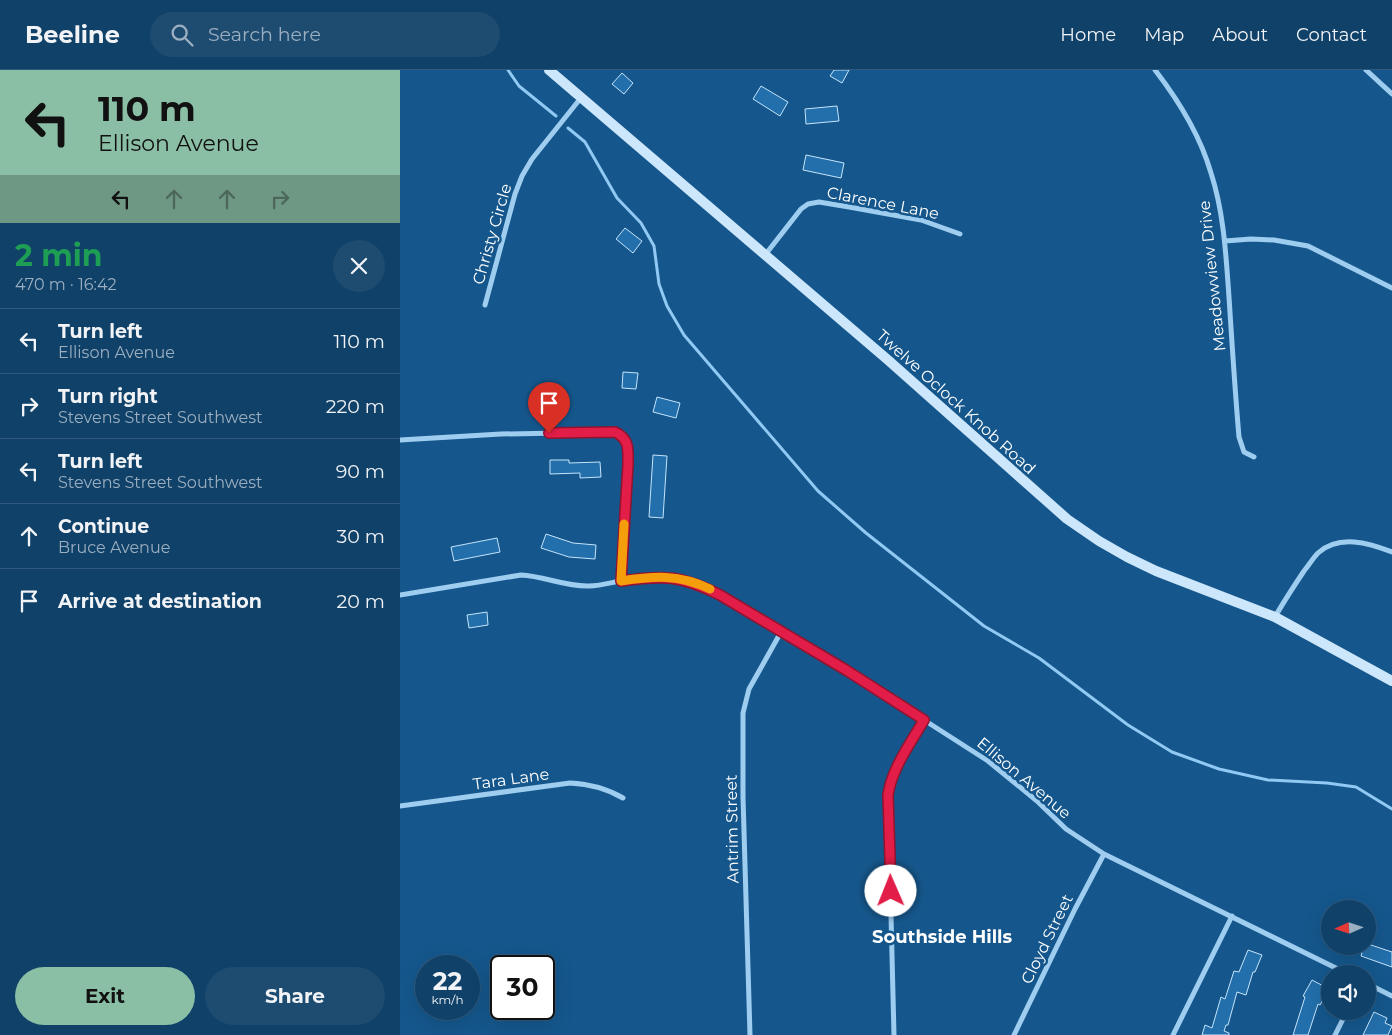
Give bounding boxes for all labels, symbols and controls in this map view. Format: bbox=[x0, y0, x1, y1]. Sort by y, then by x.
search box bbox=[150, 12, 500, 57]
text: Beeline bbox=[25, 20, 120, 49]
icon: search bbox=[168, 21, 196, 49]
text: Search here bbox=[208, 23, 321, 46]
text: Home bbox=[1060, 24, 1116, 46]
text: Map bbox=[1144, 24, 1184, 46]
text: About bbox=[1212, 24, 1268, 46]
text: Contact bbox=[1296, 24, 1367, 46]
text: 110 m bbox=[98, 87, 196, 130]
icon: left bbox=[15, 90, 80, 155]
text: Ellison Avenue bbox=[98, 130, 259, 157]
street label: Christy Circle bbox=[469, 181, 515, 287]
street label: Clarence Lane bbox=[825, 183, 941, 223]
icon: left bbox=[107, 185, 135, 213]
icon: ahead bbox=[160, 185, 188, 213]
icon: ahead bbox=[213, 185, 241, 213]
icon: right bbox=[266, 185, 294, 213]
street label: Meadowview Drive bbox=[1195, 200, 1229, 352]
text: 2 min bbox=[15, 237, 102, 274]
button: close bbox=[333, 240, 385, 292]
text: 470 m · 16:42 bbox=[15, 275, 117, 294]
text: Turn left bbox=[58, 320, 143, 343]
street label: Twelve Oclock Knob Road bbox=[873, 326, 1039, 478]
icon: left bbox=[15, 327, 43, 355]
text: 110 m bbox=[334, 330, 385, 353]
text: Ellison Avenue bbox=[58, 343, 175, 362]
pin bbox=[528, 382, 570, 433]
text: Turn right bbox=[58, 385, 158, 408]
icon: arrive bbox=[535, 389, 563, 417]
icon: right bbox=[15, 392, 43, 420]
text: 220 m bbox=[326, 395, 385, 418]
text: Stevens Street Southwest bbox=[58, 408, 263, 427]
text: Turn left bbox=[58, 450, 143, 473]
icon: left bbox=[15, 457, 43, 485]
text: 90 m bbox=[336, 460, 385, 483]
text: Stevens Street Southwest bbox=[58, 473, 263, 492]
text: Continue bbox=[58, 515, 149, 538]
icon: ahead bbox=[15, 522, 43, 550]
text: 30 m bbox=[337, 525, 385, 548]
text: Bruce Avenue bbox=[58, 538, 170, 557]
icon: arrive bbox=[15, 587, 43, 615]
text: Arrive at destination bbox=[58, 590, 262, 613]
text: 20 m bbox=[337, 590, 385, 613]
street label: Ellison Avenue bbox=[973, 733, 1075, 823]
street label: Tara Lane bbox=[472, 764, 550, 794]
street label: Antrim Street bbox=[722, 774, 742, 884]
position arrow bbox=[864, 864, 916, 916]
street label: Cloyd Street bbox=[1017, 891, 1077, 987]
north arrow bbox=[1321, 900, 1376, 955]
map controls bbox=[1321, 900, 1376, 1020]
district label: Southside Hills bbox=[872, 926, 1013, 948]
speed limit sign: 30 bbox=[490, 955, 555, 1020]
button: sound bbox=[1321, 965, 1376, 1020]
text: 22 bbox=[433, 966, 462, 996]
button: Exit bbox=[15, 967, 195, 1025]
button: Share bbox=[205, 967, 385, 1025]
text: km/h bbox=[431, 992, 464, 1007]

